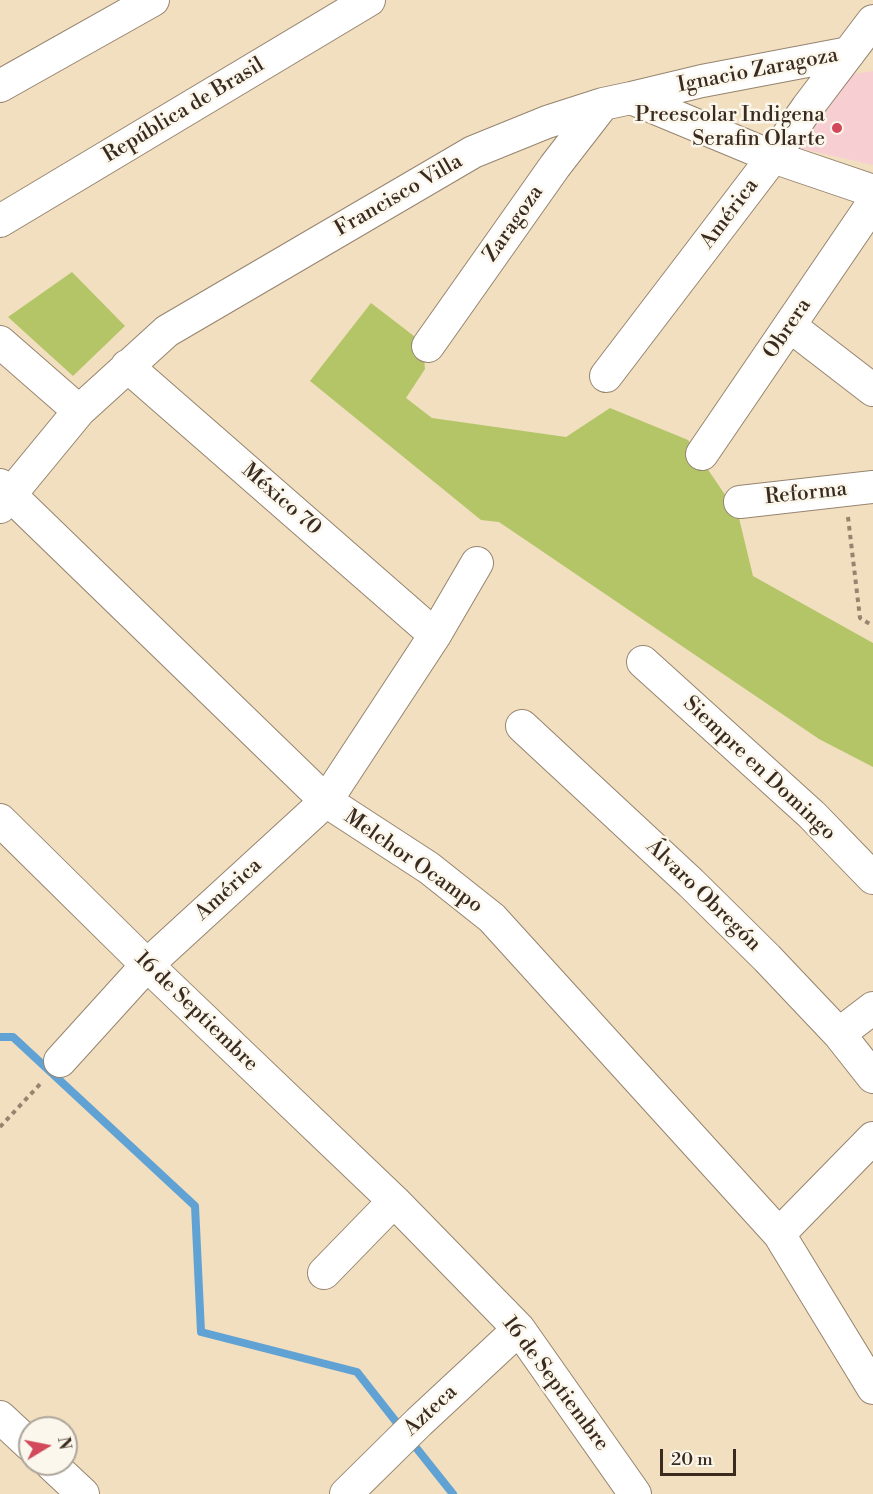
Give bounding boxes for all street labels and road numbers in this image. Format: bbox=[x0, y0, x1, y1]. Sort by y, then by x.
street label: Ignacio Zaragoza bbox=[676, 43, 840, 99]
street label: República de Brasil bbox=[99, 53, 269, 169]
street label: Francisco Villa bbox=[331, 149, 467, 243]
street label: América bbox=[696, 174, 764, 254]
street label: Zaragoza bbox=[479, 181, 549, 267]
street label: Obrera bbox=[759, 294, 817, 364]
street label: México 70 bbox=[236, 459, 326, 541]
street label: Reforma bbox=[764, 477, 848, 511]
street label: Siempre en Domingo bbox=[677, 692, 841, 846]
street label: Melchor Ocampo bbox=[339, 805, 487, 919]
street label: Álvaro Obregón bbox=[640, 835, 766, 957]
street label: América bbox=[190, 854, 268, 926]
street label: 16 de Septiembre bbox=[129, 947, 263, 1077]
street label: 16 de Septiembre bbox=[496, 1312, 614, 1456]
street label: Azteca bbox=[399, 1380, 463, 1442]

